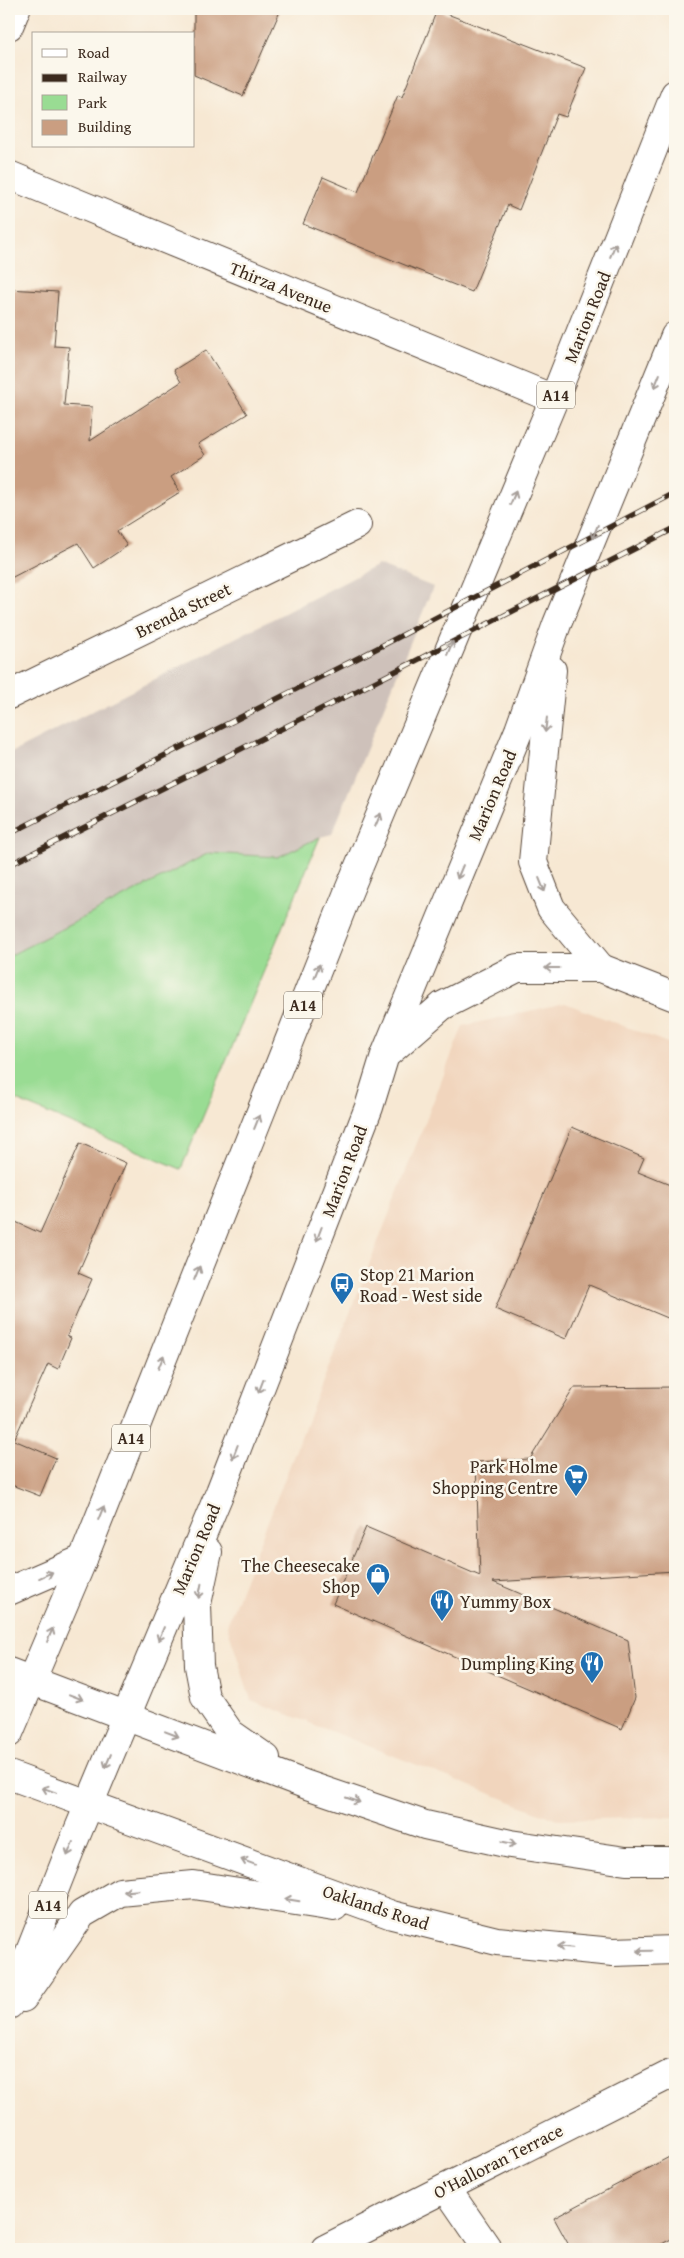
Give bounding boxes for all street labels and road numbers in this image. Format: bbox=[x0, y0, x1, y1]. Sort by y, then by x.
street label: Thirza Avenue bbox=[226, 254, 336, 320]
street label: Marion Road bbox=[556, 267, 618, 367]
road number: A14 bbox=[537, 382, 575, 408]
street label: Brenda Street bbox=[131, 575, 236, 645]
street label: Marion Road bbox=[461, 745, 523, 845]
road number: A14 bbox=[284, 992, 322, 1018]
street label: Marion Road bbox=[314, 1121, 374, 1221]
road number: A14 bbox=[112, 1425, 150, 1452]
street label: Marion Road bbox=[165, 1499, 227, 1599]
street label: Oaklands Road bbox=[319, 1877, 433, 1937]
road number: A14 bbox=[29, 1892, 67, 1918]
street label: O'Halloran Terrace bbox=[428, 2117, 568, 2205]

